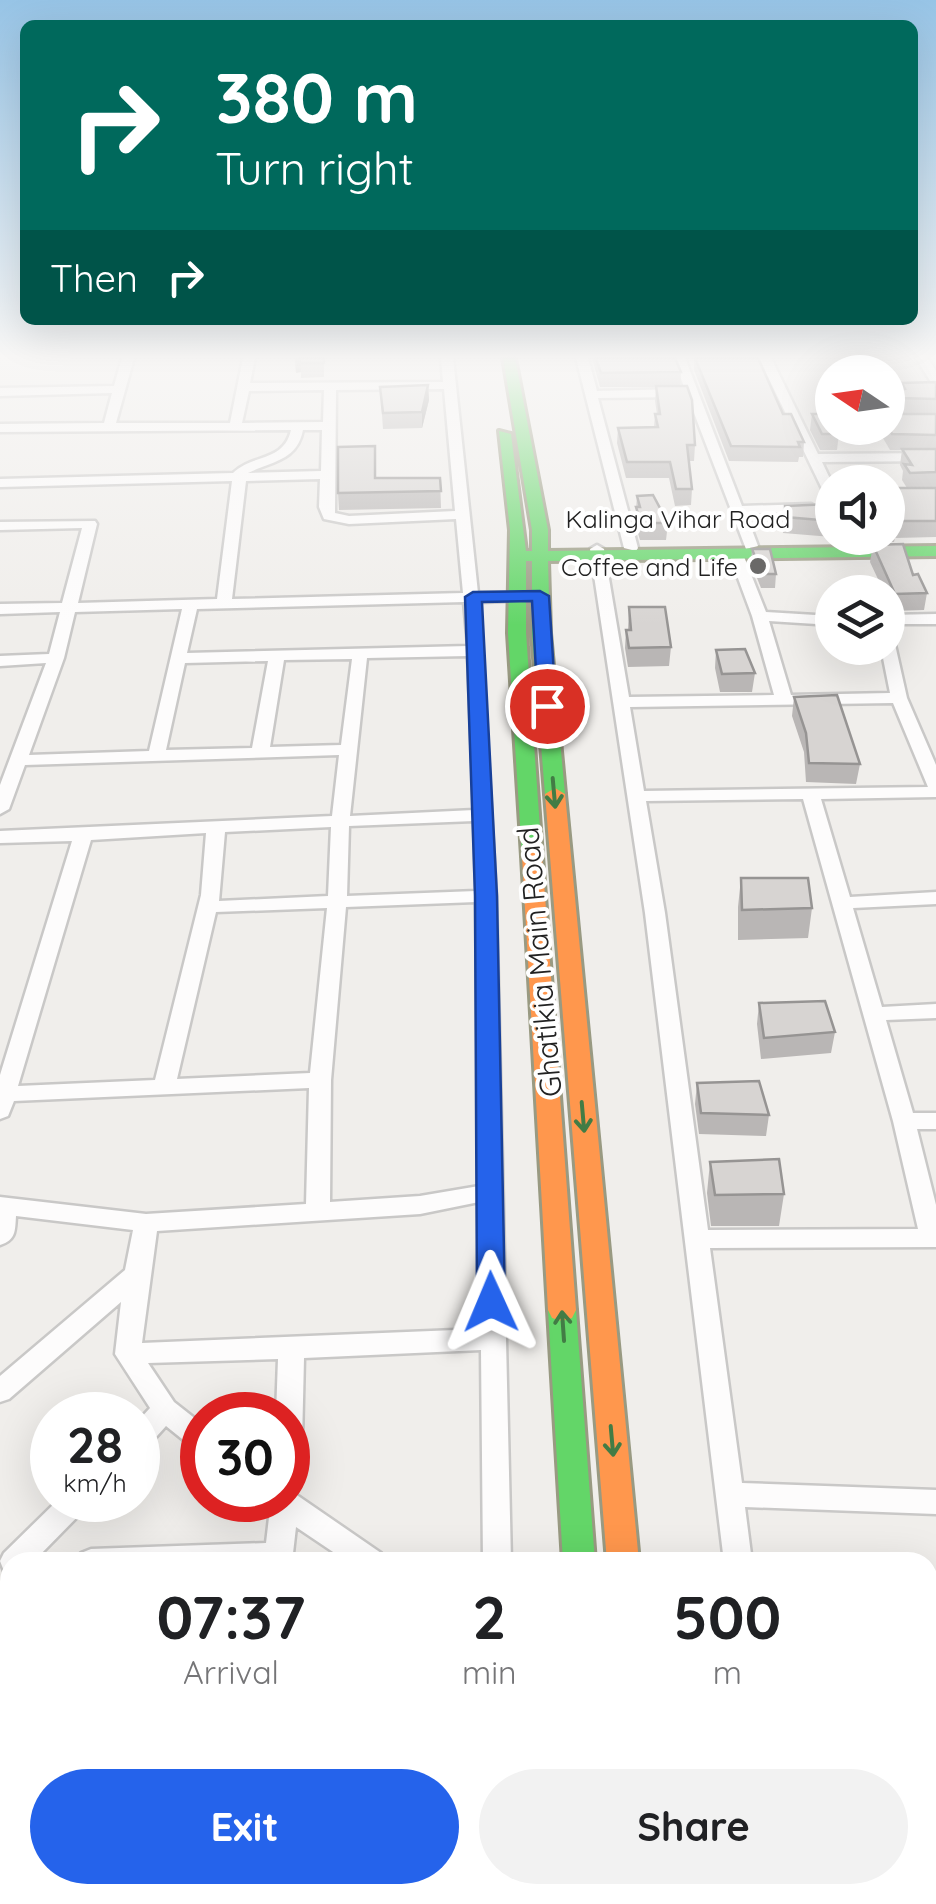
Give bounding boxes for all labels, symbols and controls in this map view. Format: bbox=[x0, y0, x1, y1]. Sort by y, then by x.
text: 380 m bbox=[215, 53, 418, 141]
icon: right bbox=[50, 60, 180, 190]
text: Turn right bbox=[215, 140, 414, 196]
icon: right bbox=[158, 250, 213, 305]
text: Then bbox=[50, 254, 138, 302]
north arrow bbox=[815, 355, 905, 445]
map controls bbox=[815, 355, 905, 665]
button: sound bbox=[815, 465, 905, 555]
street label: Kalinga Vihar Road bbox=[566, 503, 790, 534]
place label: Coffee and Life bbox=[561, 551, 738, 582]
marker: Coffee and Life bbox=[747, 555, 769, 577]
button: layers bbox=[815, 575, 905, 665]
pin bbox=[505, 664, 590, 749]
icon: arrive bbox=[520, 679, 575, 734]
one-way arrow bbox=[545, 777, 564, 809]
street label: Ghatikia Main Road bbox=[508, 825, 570, 1099]
one-way arrow bbox=[574, 1100, 593, 1132]
position arrow bbox=[439, 1250, 543, 1354]
one-way arrow bbox=[553, 1310, 572, 1342]
speed limit sign: 30 bbox=[180, 1392, 310, 1522]
text: 28 bbox=[67, 1413, 123, 1476]
one-way arrow bbox=[603, 1424, 622, 1456]
text: km/h bbox=[63, 1467, 127, 1498]
text: 07:37 bbox=[157, 1579, 305, 1654]
text: 2 bbox=[472, 1579, 506, 1654]
text: 500 bbox=[673, 1579, 781, 1654]
text: Arrival bbox=[183, 1652, 279, 1692]
text: min bbox=[462, 1652, 517, 1692]
text: m bbox=[713, 1652, 742, 1692]
button: Exit bbox=[30, 1769, 459, 1884]
button: Share bbox=[479, 1769, 908, 1884]

